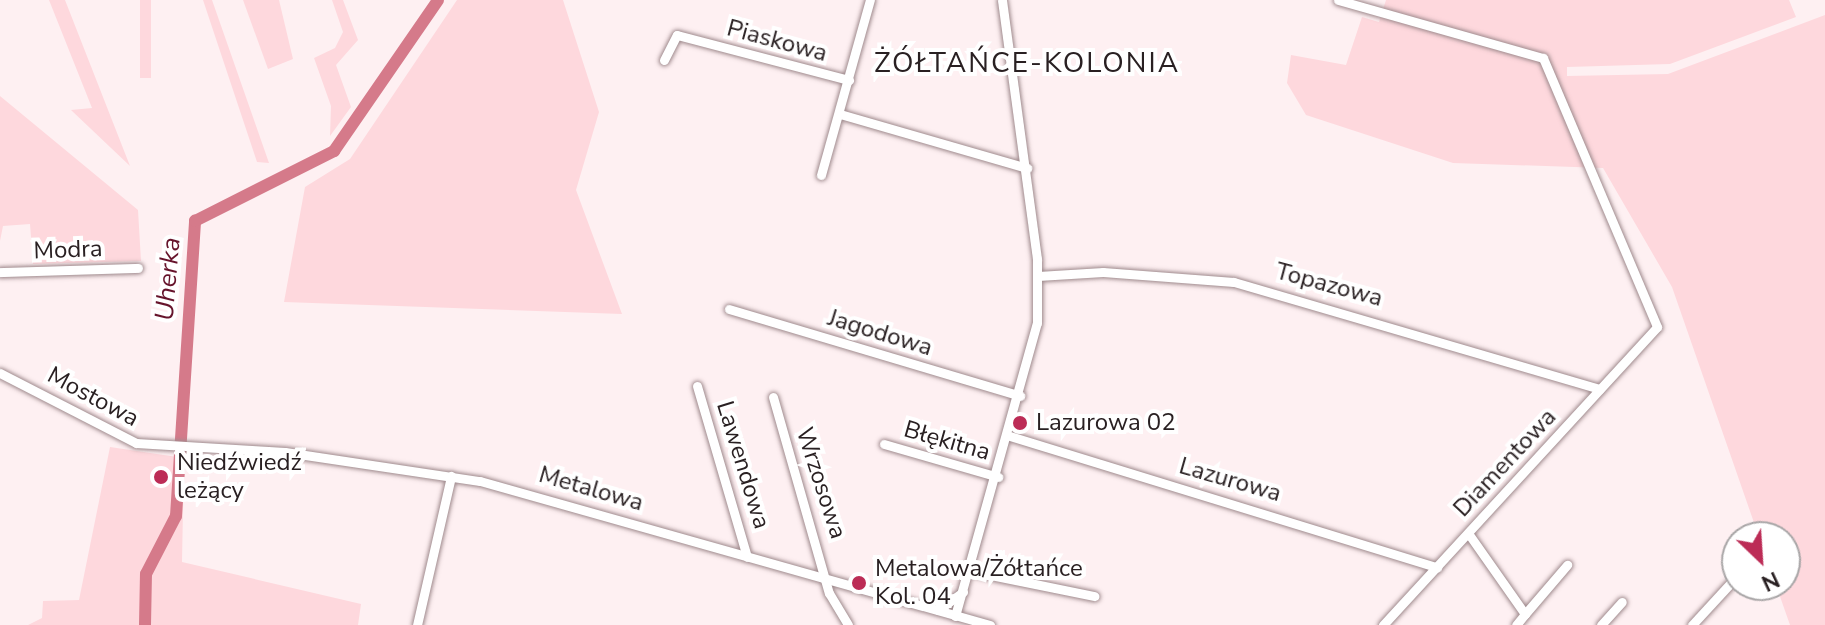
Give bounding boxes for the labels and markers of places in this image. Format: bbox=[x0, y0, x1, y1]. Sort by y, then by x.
place label: Lazurowa 02 bbox=[1036, 409, 1176, 437]
marker: Lazurowa 02 bbox=[1011, 414, 1029, 432]
place label: Niedźwiedź leżący bbox=[177, 449, 302, 505]
marker: Niedźwiedź leżący bbox=[152, 468, 170, 486]
place label: Metalowa/Żółtańce Kol. 04 bbox=[875, 555, 1083, 611]
marker: Metalowa/Żółtańce Kol. 04 bbox=[850, 574, 868, 592]

